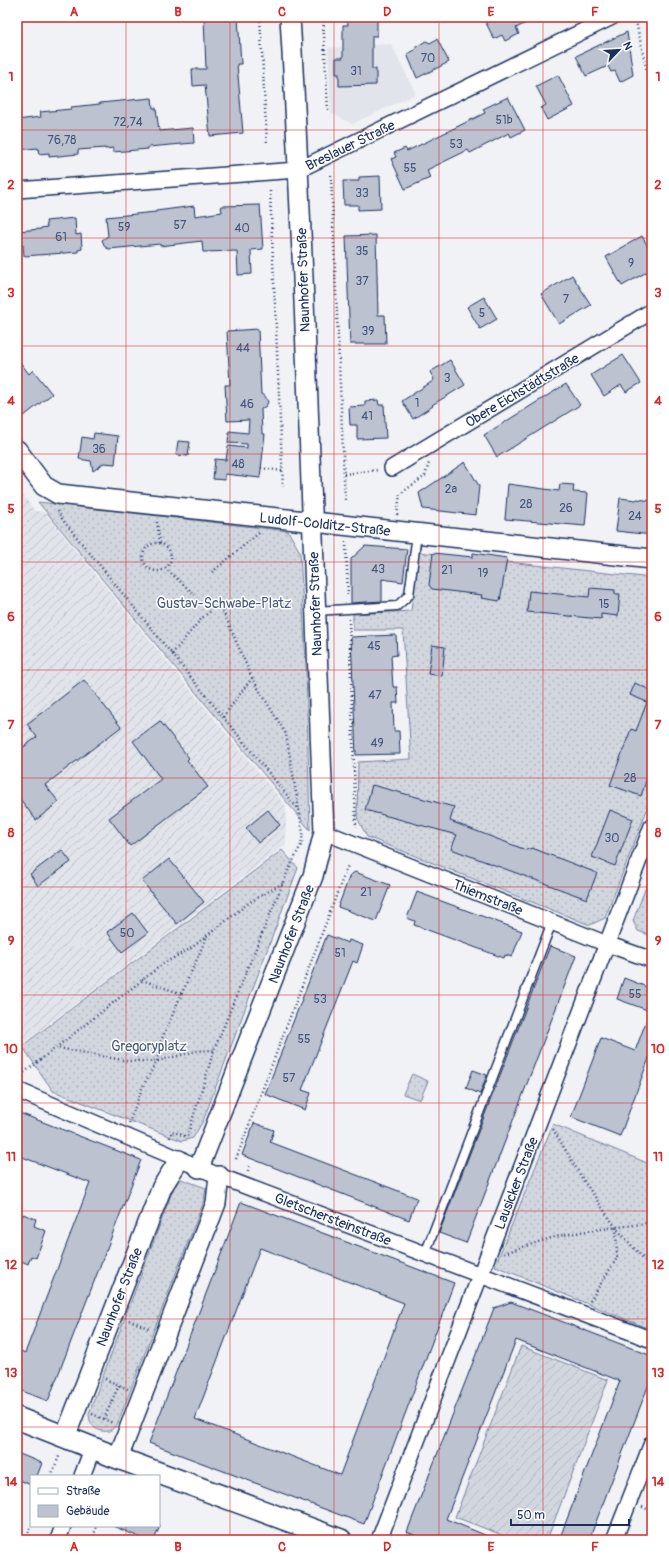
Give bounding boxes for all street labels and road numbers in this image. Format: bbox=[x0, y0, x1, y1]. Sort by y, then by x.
street label: Breslauer Straße bbox=[303, 116, 398, 174]
street label: Naunhofer Straße bbox=[293, 227, 314, 332]
street label: Obere Eichstädtstraße bbox=[462, 350, 582, 431]
street label: Ludolf-Colditz-Straße bbox=[259, 509, 391, 540]
street label: Naunhofer Straße bbox=[305, 551, 326, 656]
street label: Thiemstraße bbox=[450, 876, 525, 919]
street label: Naunhofer Straße bbox=[265, 882, 318, 986]
street label: Lausicker Straße bbox=[491, 1134, 542, 1232]
street label: Gletschersteinstraße bbox=[272, 1189, 394, 1250]
street label: Naunhofer Straße bbox=[93, 1245, 146, 1349]

